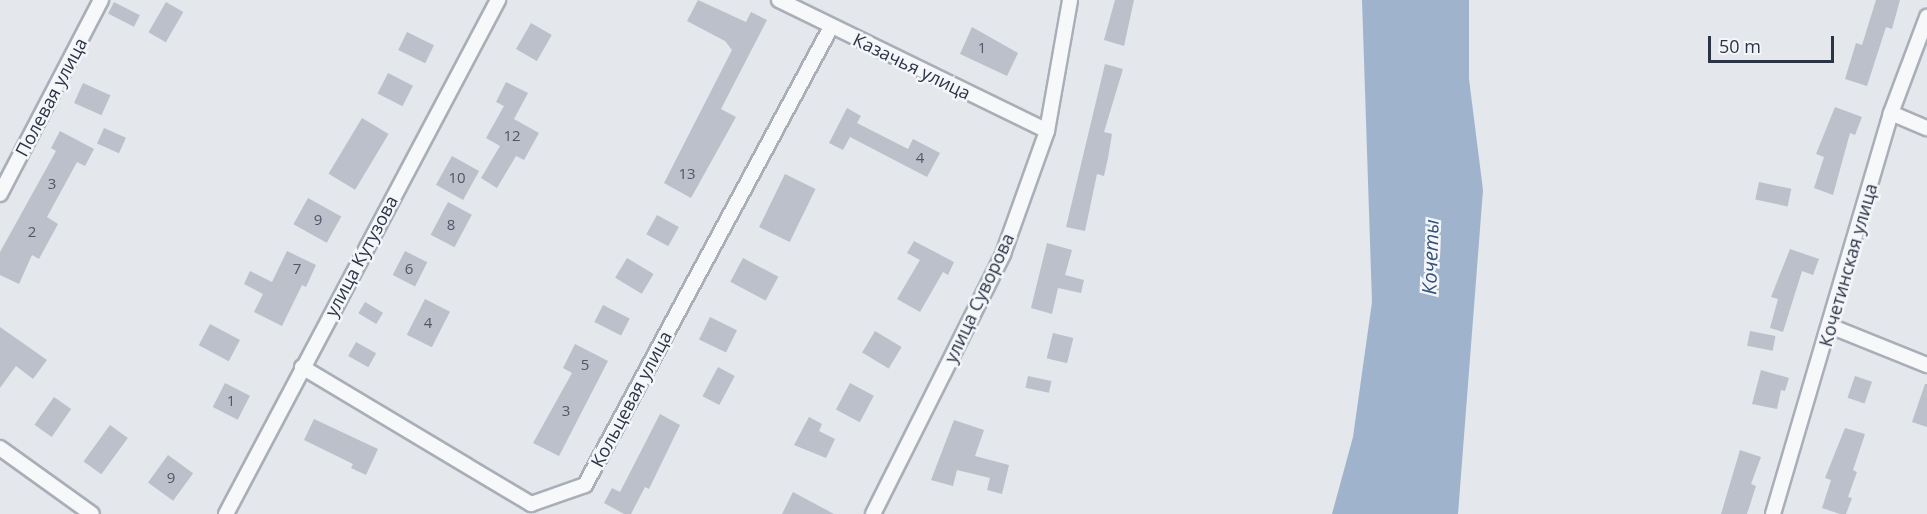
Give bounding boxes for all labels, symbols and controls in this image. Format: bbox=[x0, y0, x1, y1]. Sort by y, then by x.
scale bar bbox=[1711, 24, 1837, 62]
street label: Казачья улица bbox=[850, 28, 974, 104]
street label: Полевая улица bbox=[11, 34, 91, 160]
text: 50 m bbox=[1719, 34, 1761, 58]
house number: 1 bbox=[978, 39, 986, 57]
house number: 12 bbox=[503, 127, 521, 145]
house number: 4 bbox=[916, 149, 924, 167]
house number: 13 bbox=[678, 165, 696, 183]
house number: 10 bbox=[448, 169, 466, 187]
house number: 3 bbox=[48, 175, 56, 193]
street label: Кочетинская улица bbox=[1814, 181, 1882, 349]
street label: улица Кутузова bbox=[320, 192, 402, 320]
house number: 9 bbox=[314, 211, 322, 229]
house number: 8 bbox=[447, 216, 455, 234]
water label: Кочеты bbox=[1417, 219, 1443, 295]
house number: 2 bbox=[28, 223, 36, 241]
street label: улица Суворова bbox=[940, 230, 1018, 366]
house number: 7 bbox=[293, 260, 301, 278]
house number: 6 bbox=[405, 260, 413, 278]
house number: 4 bbox=[424, 314, 432, 332]
street label: Кольцевая улица bbox=[586, 327, 676, 471]
house number: 5 bbox=[581, 356, 589, 374]
house number: 1 bbox=[227, 392, 235, 410]
house number: 3 bbox=[562, 402, 570, 420]
house number: 9 bbox=[167, 469, 175, 487]

